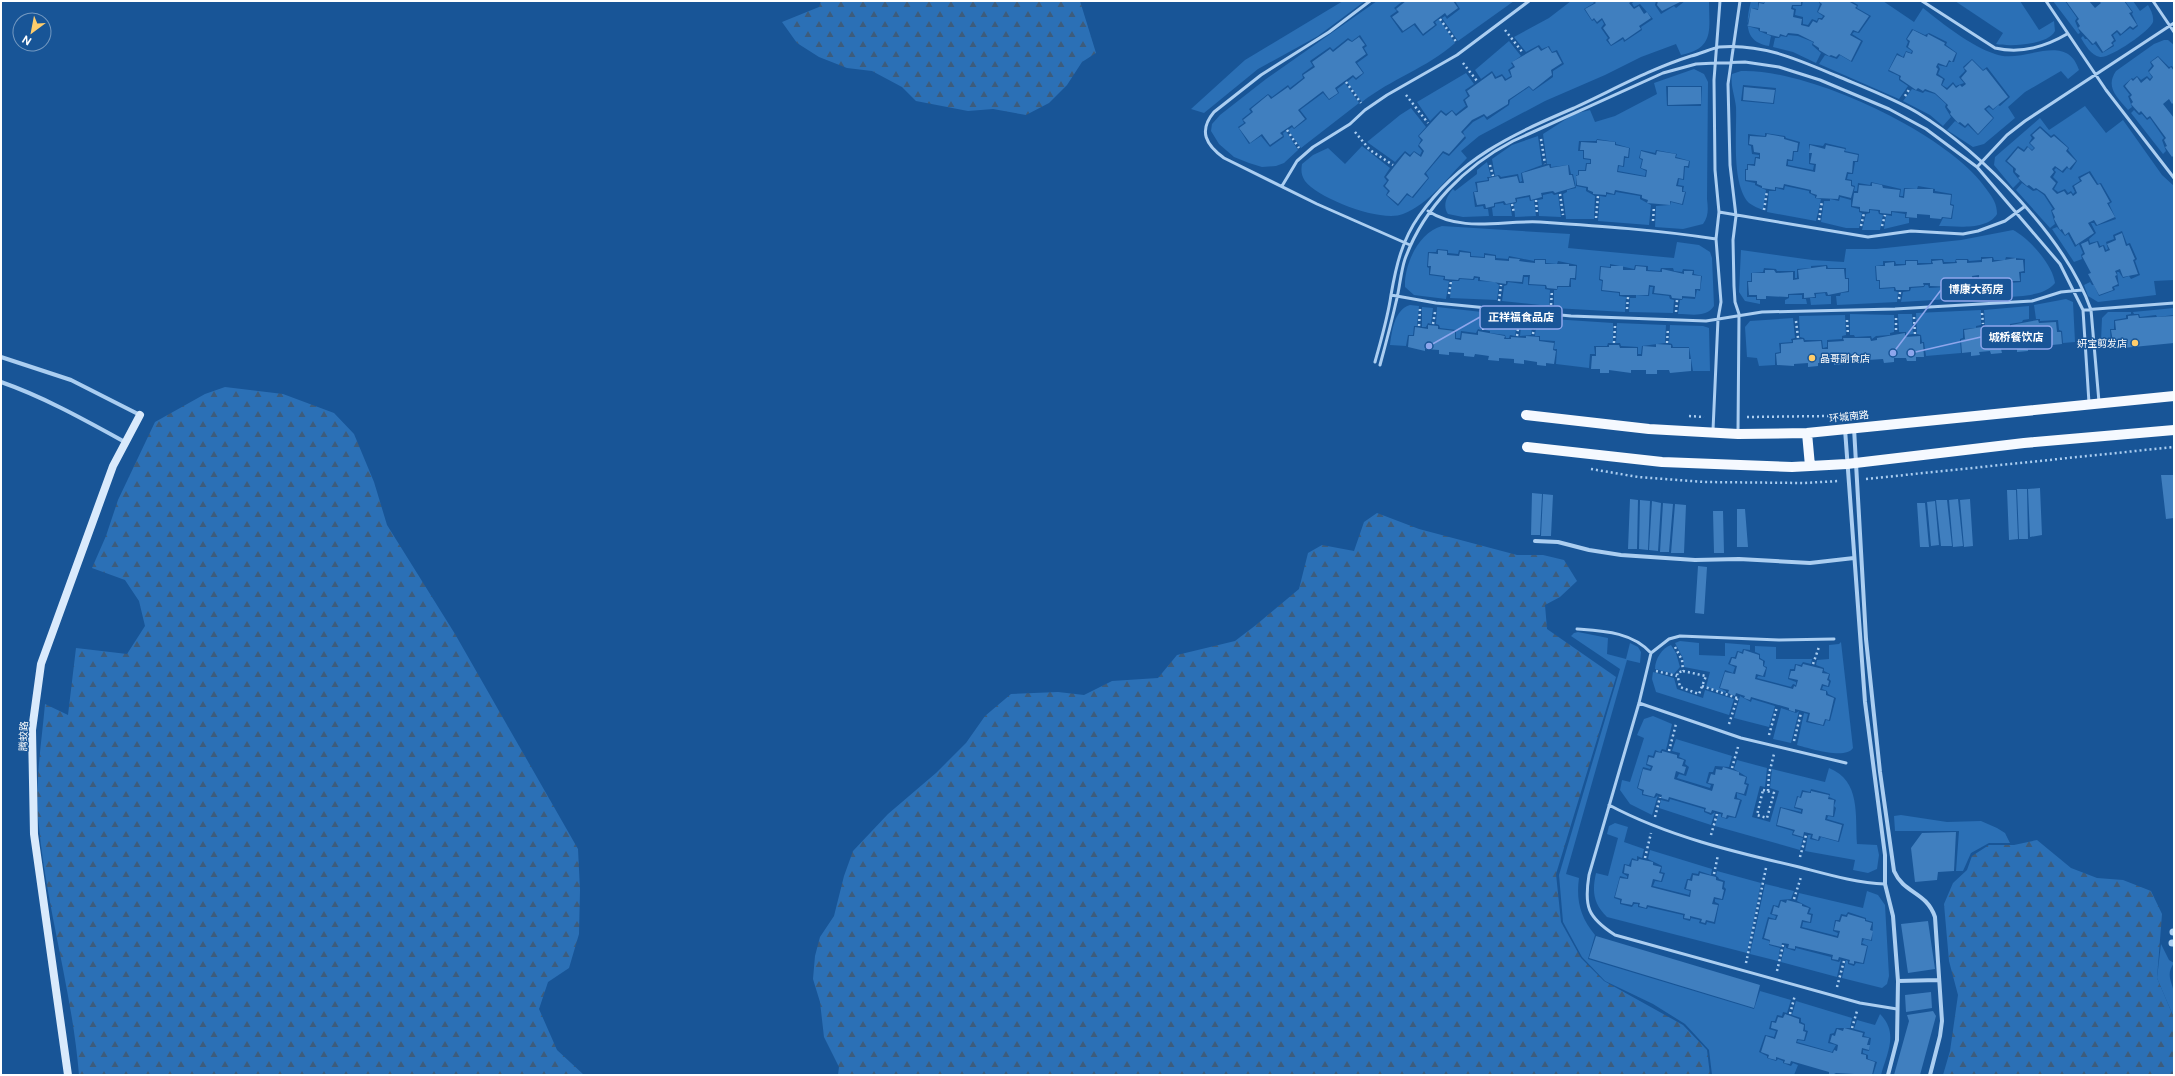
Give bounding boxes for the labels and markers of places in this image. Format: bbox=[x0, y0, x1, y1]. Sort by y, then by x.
callout: 博康大药房 bbox=[1941, 278, 2012, 301]
callout: 正祥福食品店 bbox=[1480, 306, 1562, 329]
callout: 城桥餐饮店 bbox=[1981, 326, 2052, 349]
place label: 妍宝剪发店 bbox=[2077, 337, 2127, 349]
marker: 妍宝剪发店 bbox=[2130, 338, 2140, 348]
place label: 晶哥副食店 bbox=[1820, 352, 1870, 364]
marker: 晶哥副食店 bbox=[1807, 353, 1817, 363]

